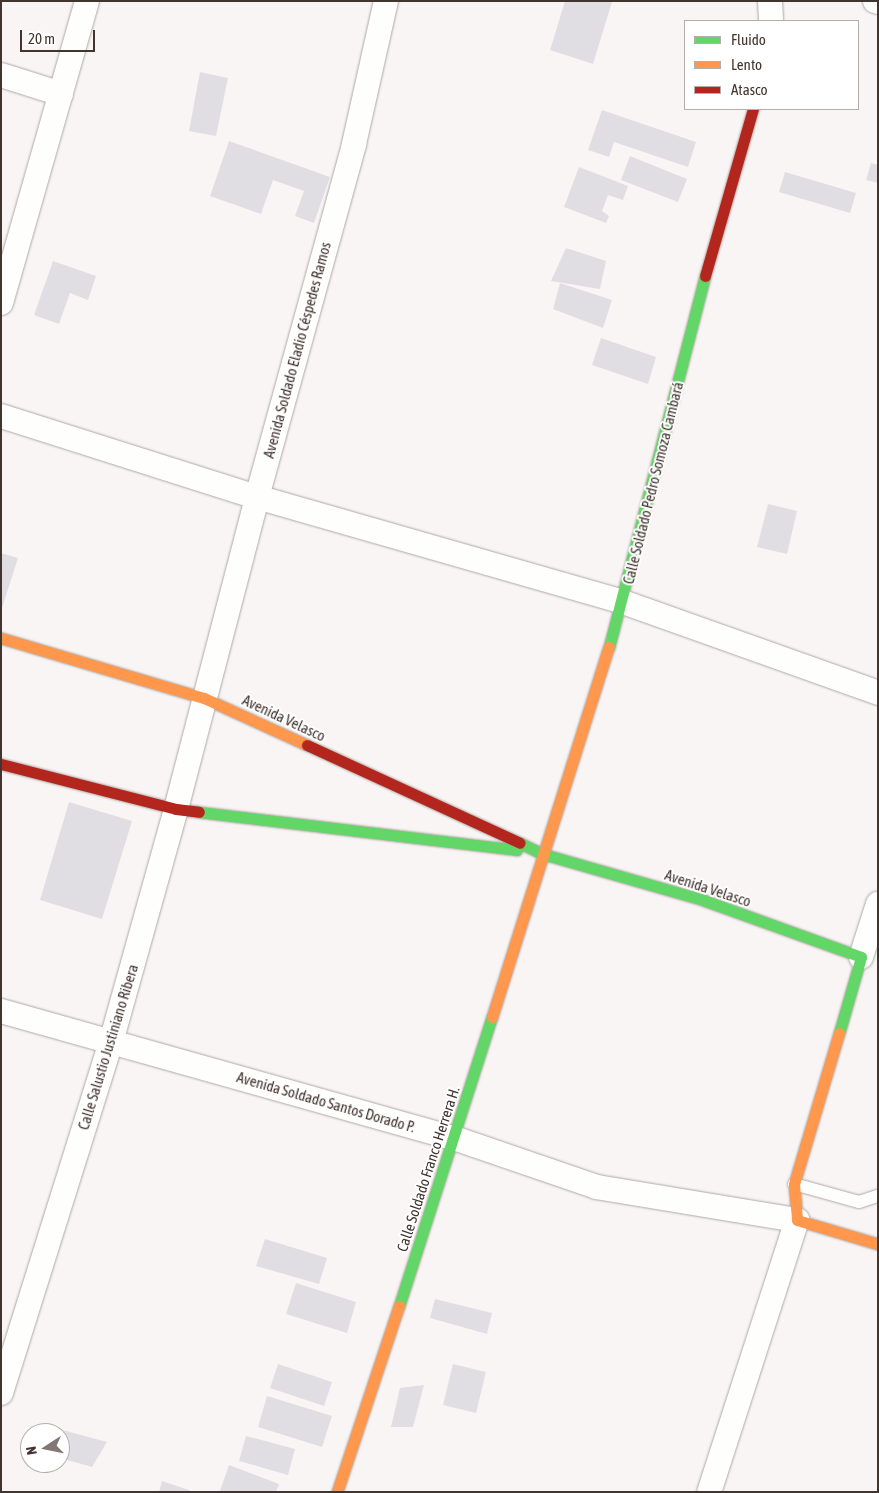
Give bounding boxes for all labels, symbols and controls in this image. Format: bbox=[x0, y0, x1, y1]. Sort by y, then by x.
scale bar bbox=[22, 20, 98, 52]
legend bbox=[684, 20, 859, 110]
text: 20 m bbox=[28, 30, 55, 47]
text: Fluido bbox=[731, 31, 766, 48]
text: Lento bbox=[731, 56, 762, 73]
text: Atasco bbox=[731, 81, 768, 98]
street label: Avenida Soldado Eladio Céspedes Ramos bbox=[259, 240, 335, 460]
street label: Calle Soldado Pedro Somoza Cambará bbox=[619, 380, 687, 586]
street label: Avenida Velasco bbox=[240, 691, 328, 745]
street label: Avenida Velasco bbox=[663, 866, 753, 910]
street label: Calle Salustio Justiniano Ribera bbox=[74, 962, 142, 1132]
street label: Avenida Soldado Santos Dorado P. bbox=[235, 1068, 417, 1136]
street label: Calle Soldado Franco Herrera H. bbox=[393, 1084, 463, 1254]
north arrow bbox=[20, 1423, 70, 1473]
text: N bbox=[23, 1445, 40, 1456]

